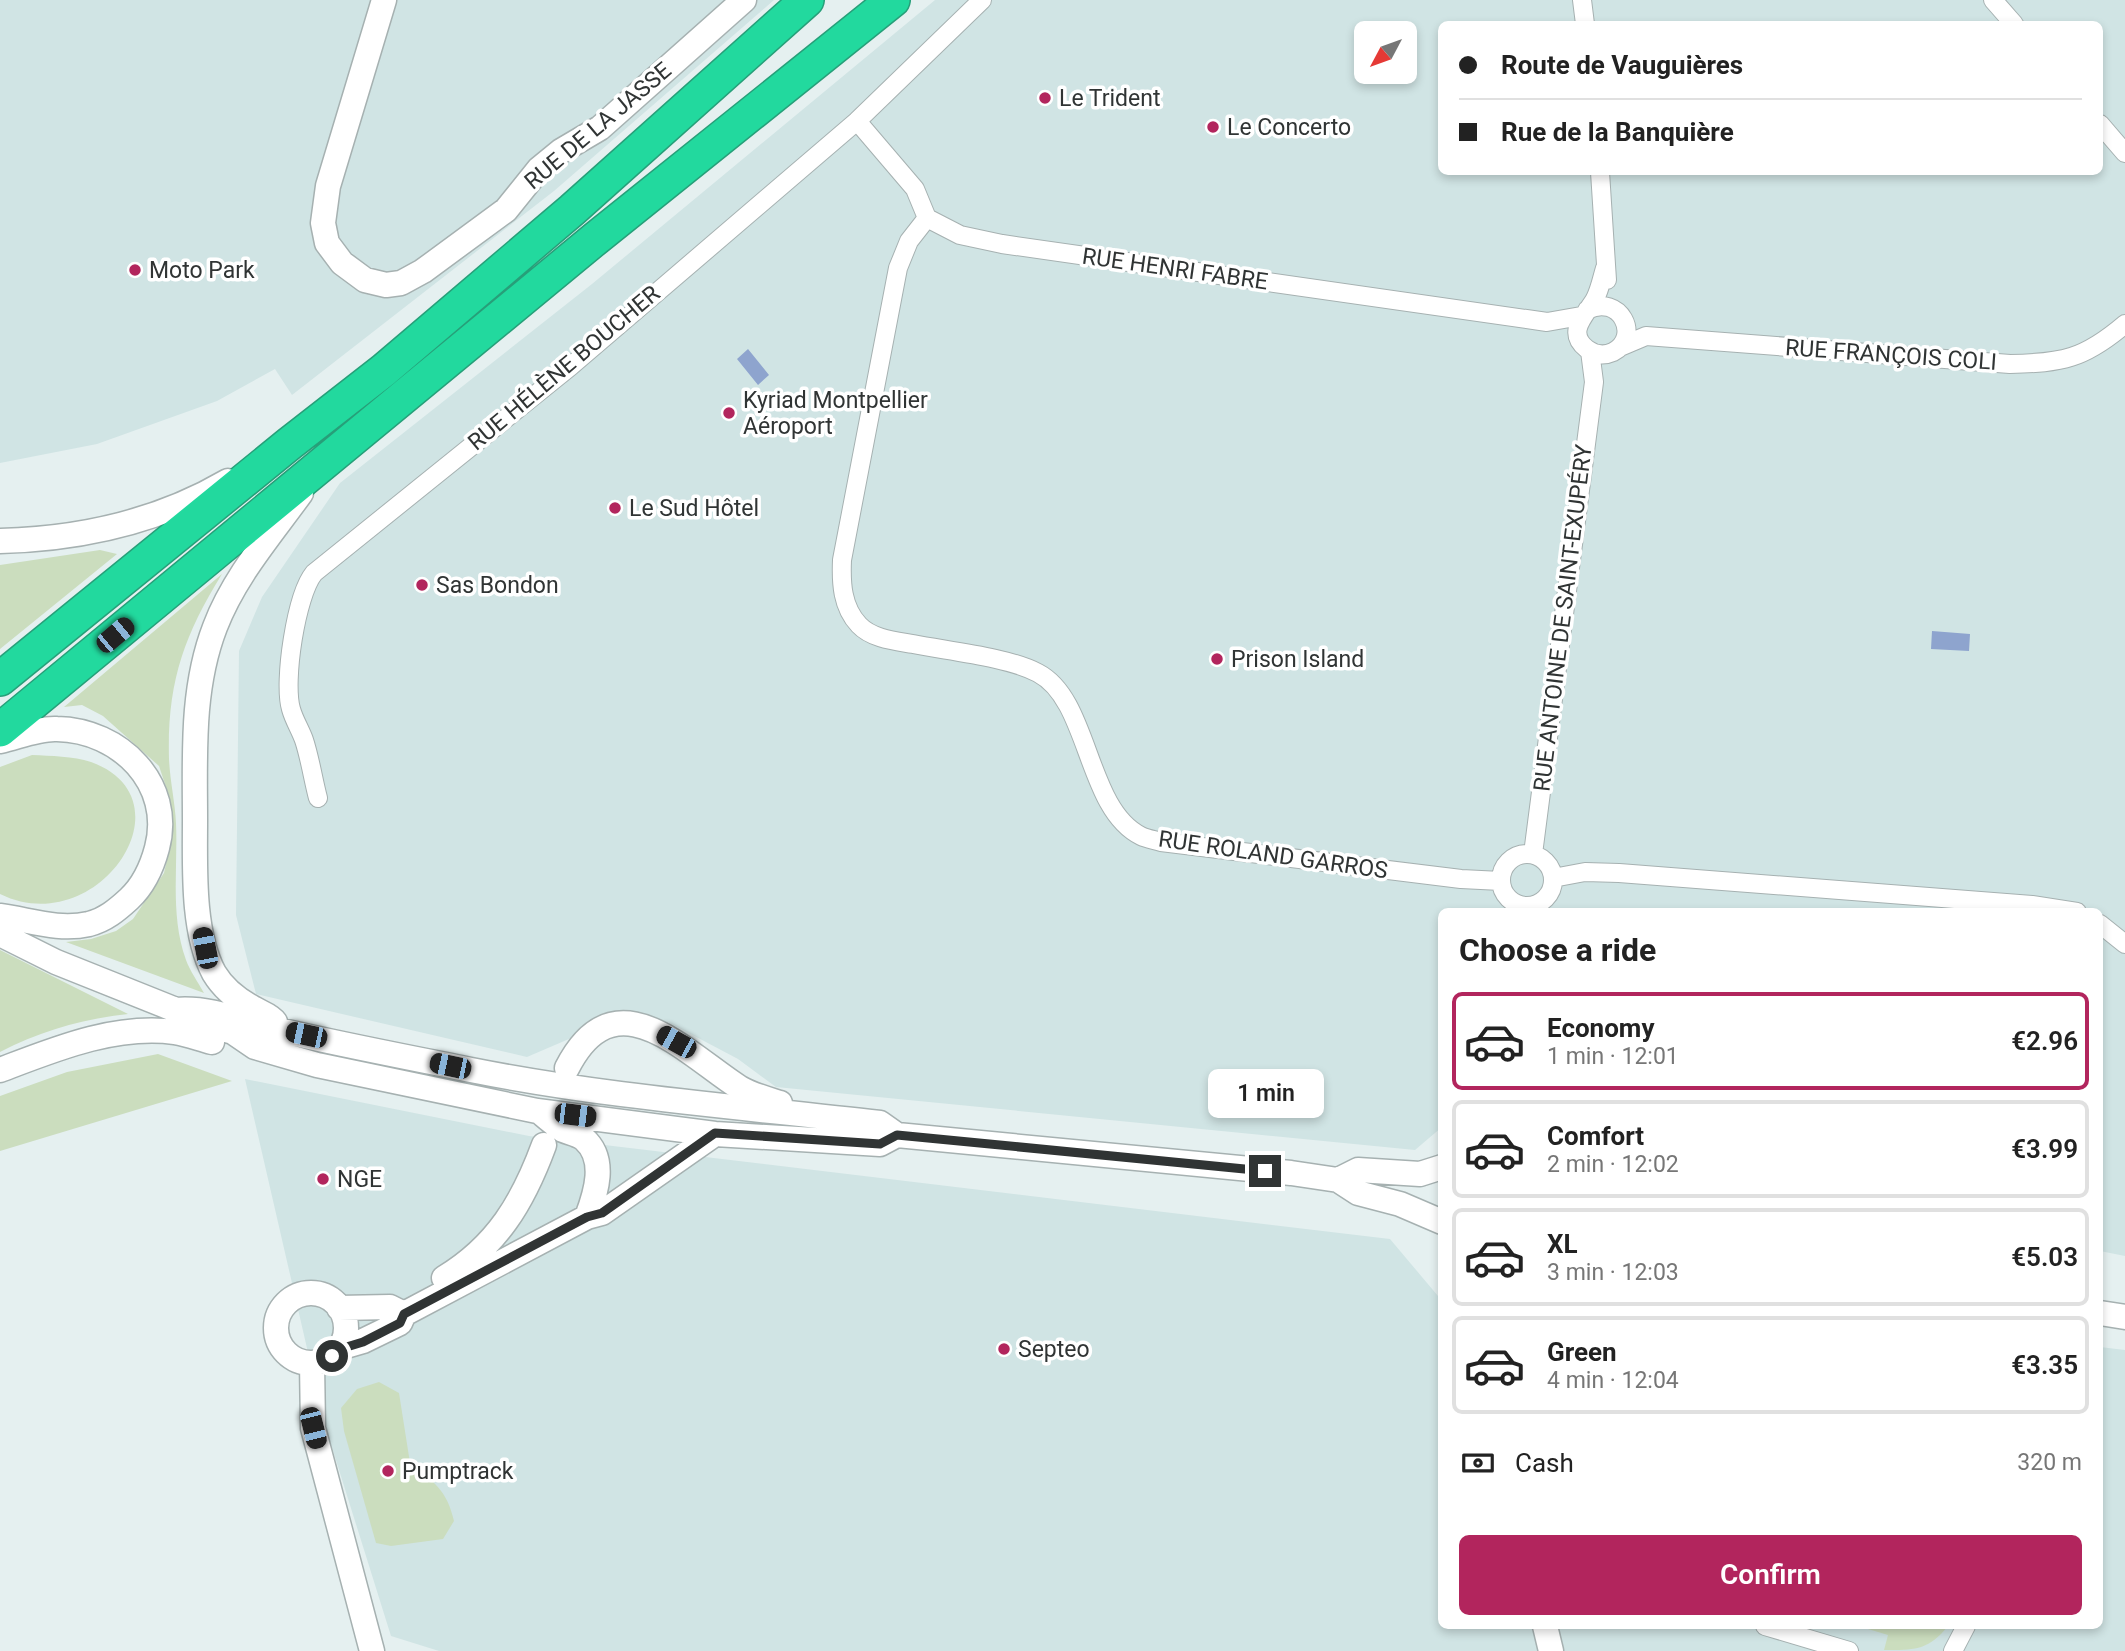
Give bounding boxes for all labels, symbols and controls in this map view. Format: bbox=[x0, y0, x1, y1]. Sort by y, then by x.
north arrow bbox=[1354, 21, 1418, 84]
map controls bbox=[1354, 21, 1417, 84]
text: Route de Vauguières bbox=[1501, 50, 1743, 80]
street label: RUE DE LA JASSE bbox=[519, 57, 677, 195]
place label: Le Trident bbox=[1059, 85, 1161, 112]
marker: Le Trident bbox=[1037, 90, 1053, 106]
place label: Le Concerto bbox=[1227, 114, 1351, 141]
text: Rue de la Banquière bbox=[1501, 117, 1734, 147]
marker: Le Concerto bbox=[1205, 119, 1221, 135]
street label: RUE HENRI FABRE bbox=[1080, 243, 1270, 295]
place label: Moto Park bbox=[149, 257, 255, 284]
marker: Moto Park bbox=[127, 262, 143, 278]
street label: RUE HÉLÈNE BOUCHER bbox=[462, 279, 665, 456]
street label: RUE FRANÇOIS COLI bbox=[1784, 334, 1998, 376]
place label: Kyriad Montpellier Aéroport bbox=[743, 387, 928, 440]
marker: Kyriad Montpellier Aéroport bbox=[721, 405, 737, 421]
street label: RUE ANTOINE DE SAINT-EXUPÉRY bbox=[1527, 443, 1598, 793]
place label: Le Sud Hôtel bbox=[629, 495, 759, 522]
marker: Le Sud Hôtel bbox=[607, 500, 623, 516]
place label: Sas Bondon bbox=[436, 572, 559, 599]
marker: Sas Bondon bbox=[414, 577, 430, 593]
car bbox=[93, 613, 138, 657]
place label: Prison Island bbox=[1231, 646, 1364, 673]
marker: Prison Island bbox=[1209, 651, 1225, 667]
street label: RUE ROLAND GARROS bbox=[1157, 826, 1389, 884]
car bbox=[191, 925, 220, 971]
text: Choose a ride bbox=[1459, 931, 1656, 969]
icon: car bbox=[1463, 1010, 1526, 1073]
text: Economy bbox=[1547, 1013, 1654, 1043]
car bbox=[284, 1020, 329, 1050]
car bbox=[653, 1023, 700, 1061]
text: €2.96 bbox=[2011, 1026, 2078, 1056]
text: 1 min · 12:01 bbox=[1547, 1043, 1679, 1070]
car bbox=[428, 1051, 473, 1081]
callout: 1 min bbox=[1207, 1070, 1323, 1118]
text: 1 min bbox=[1237, 1080, 1295, 1107]
car bbox=[553, 1102, 598, 1128]
icon: car bbox=[1463, 1118, 1526, 1181]
text: Comfort bbox=[1547, 1121, 1644, 1151]
text: €3.99 bbox=[2011, 1134, 2078, 1164]
text: 2 min · 12:02 bbox=[1547, 1151, 1679, 1178]
route end bbox=[1249, 1155, 1281, 1187]
place label: NGE bbox=[337, 1166, 382, 1193]
marker: NGE bbox=[315, 1171, 331, 1187]
icon: car bbox=[1463, 1226, 1526, 1289]
text: XL bbox=[1547, 1229, 1578, 1259]
text: €5.03 bbox=[2011, 1242, 2078, 1272]
text: 3 min · 12:03 bbox=[1547, 1259, 1679, 1286]
icon: car bbox=[1463, 1334, 1526, 1397]
place label: Septeo bbox=[1018, 1336, 1090, 1363]
text: Green bbox=[1547, 1337, 1617, 1367]
route start bbox=[316, 1340, 348, 1372]
marker: Septeo bbox=[996, 1341, 1012, 1357]
text: €3.35 bbox=[2011, 1350, 2078, 1380]
text: 4 min · 12:04 bbox=[1547, 1367, 1679, 1394]
car bbox=[298, 1405, 329, 1451]
icon: cash bbox=[1459, 1444, 1497, 1482]
text: Cash bbox=[1515, 1448, 1574, 1478]
text: 320 m bbox=[2017, 1449, 2082, 1476]
place label: Pumptrack bbox=[402, 1458, 514, 1485]
marker: Pumptrack bbox=[380, 1463, 396, 1479]
button: Confirm bbox=[1459, 1535, 2082, 1615]

